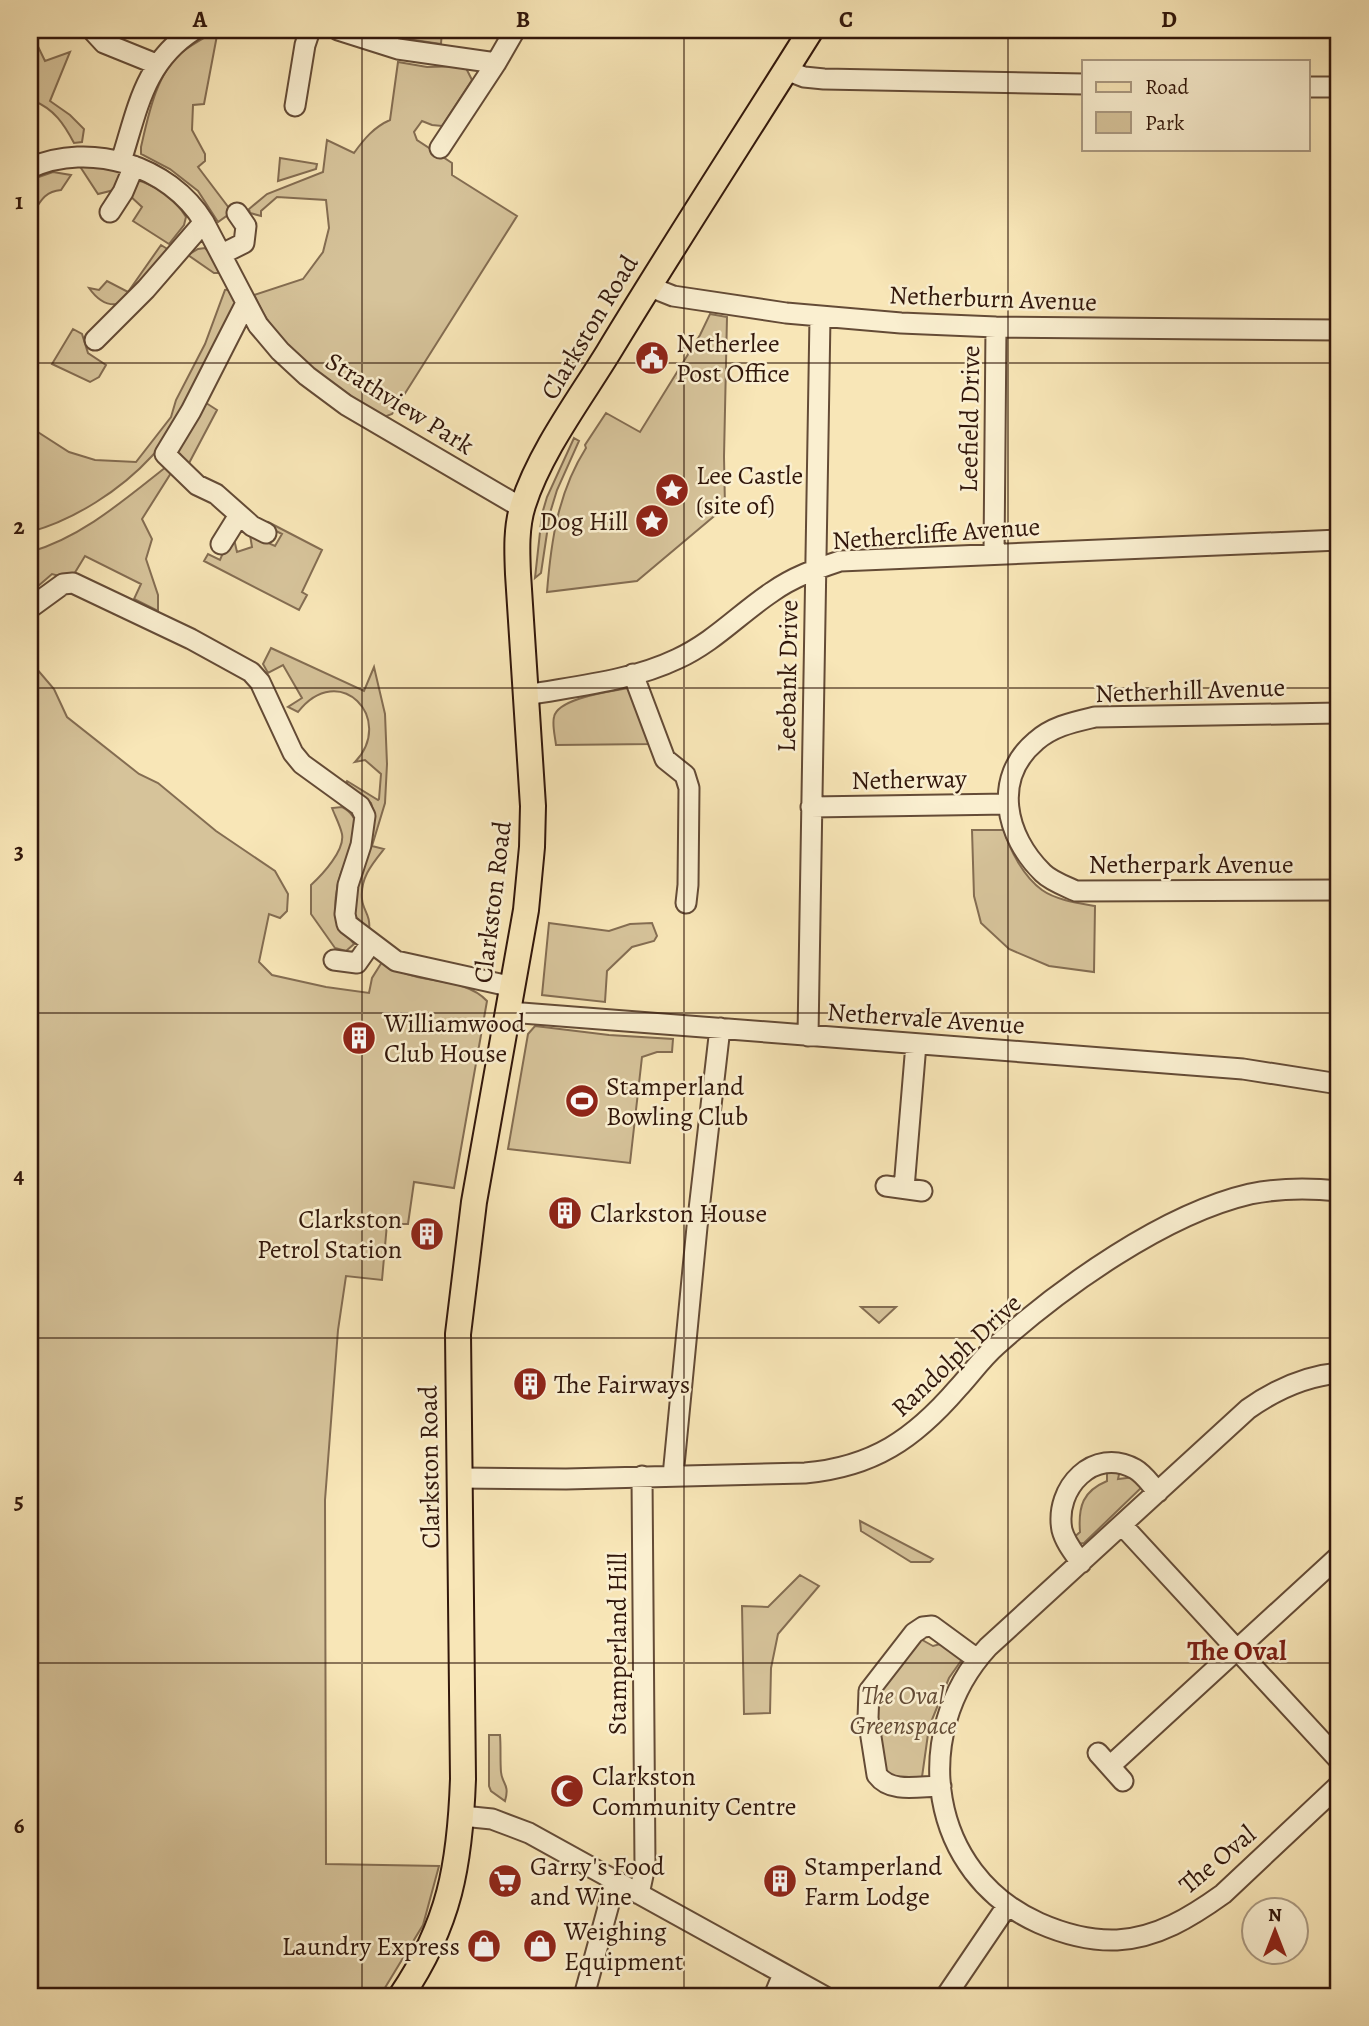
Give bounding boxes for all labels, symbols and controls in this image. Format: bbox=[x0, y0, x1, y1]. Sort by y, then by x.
text: A bbox=[192, 4, 208, 35]
text: B bbox=[516, 4, 530, 35]
text: C bbox=[839, 4, 853, 35]
text: D bbox=[1161, 4, 1177, 35]
legend bbox=[1082, 60, 1310, 150]
text: Road bbox=[1145, 73, 1189, 101]
text: Park bbox=[1145, 109, 1185, 137]
text: 1 bbox=[15, 186, 23, 217]
street label: Clarkston Road bbox=[532, 248, 646, 406]
street label: Netherburn Avenue bbox=[888, 277, 1098, 320]
place label: Netherlee Post Office bbox=[676, 326, 790, 391]
public building icon: Netherlee Post Office bbox=[633, 339, 671, 377]
street label: Strathview Park bbox=[319, 344, 481, 463]
street label: Leefield Drive bbox=[951, 345, 988, 493]
place label: Lee Castle (site of) bbox=[696, 458, 803, 523]
place icon: Lee Castle (site of) bbox=[653, 471, 691, 509]
place icon: Dog Hill bbox=[633, 502, 671, 540]
place label: Dog Hill bbox=[539, 504, 628, 539]
street label: Nethercliffe Avenue bbox=[831, 509, 1041, 558]
text: 2 bbox=[13, 511, 25, 542]
street label: Leebank Drive bbox=[769, 599, 806, 753]
street label: Netherhill Avenue bbox=[1094, 670, 1286, 711]
street label: Netherway bbox=[851, 761, 967, 798]
street label: Clarkston Road bbox=[465, 819, 520, 985]
text: 3 bbox=[14, 836, 24, 867]
street label: Netherpark Avenue bbox=[1088, 847, 1294, 882]
street label: Nethervale Avenue bbox=[826, 994, 1026, 1043]
place label: Williamwood Club House bbox=[383, 1006, 526, 1071]
building icon: Williamwood Club House bbox=[340, 1019, 378, 1057]
place label: Stamperland Bowling Club bbox=[606, 1069, 748, 1134]
sports icon: Stamperland Bowling Club bbox=[563, 1082, 601, 1120]
text: 4 bbox=[14, 1160, 25, 1191]
building icon: Clarkston House bbox=[546, 1194, 584, 1232]
place label: Clarkston House bbox=[590, 1196, 767, 1231]
place label: Clarkston Petrol Station bbox=[257, 1202, 402, 1267]
building icon: Clarkston Petrol Station bbox=[408, 1215, 446, 1253]
street label: Randolph Drive bbox=[884, 1286, 1029, 1425]
building icon: The Fairways bbox=[511, 1365, 549, 1403]
place label: The Fairways bbox=[554, 1367, 690, 1402]
street label: Clarkston Road bbox=[411, 1385, 448, 1549]
text: 5 bbox=[14, 1485, 24, 1516]
street label: Stamperland Hill bbox=[600, 1553, 635, 1735]
district label: The Oval bbox=[1187, 1632, 1287, 1670]
park label: The Oval Greenspace bbox=[849, 1678, 957, 1743]
place label: Clarkston Community Centre bbox=[592, 1759, 797, 1824]
mosque icon: Clarkston Community Centre bbox=[548, 1772, 586, 1810]
text: 6 bbox=[14, 1810, 25, 1841]
street label: The Oval bbox=[1171, 1817, 1263, 1902]
place label: Garry's Food and Wine bbox=[530, 1849, 665, 1914]
place label: Stamperland Farm Lodge bbox=[804, 1849, 942, 1914]
supermarket icon: Garry's Food and Wine bbox=[486, 1862, 524, 1900]
building icon: Stamperland Farm Lodge bbox=[761, 1862, 799, 1900]
north arrow bbox=[1240, 1896, 1310, 1966]
text: N bbox=[1268, 1902, 1282, 1928]
place label: Weighing Equipment bbox=[563, 1914, 684, 1979]
shop icon: Laundry Express bbox=[465, 1927, 503, 1965]
shop icon: Weighing Equipment bbox=[521, 1927, 559, 1965]
place label: Laundry Express bbox=[282, 1929, 460, 1964]

